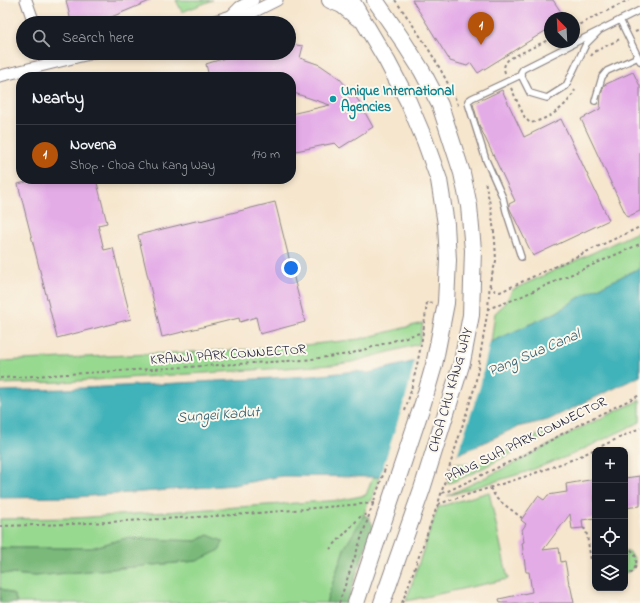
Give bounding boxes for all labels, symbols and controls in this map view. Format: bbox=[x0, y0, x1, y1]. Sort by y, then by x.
pin: 1 bbox=[468, 12, 494, 45]
north arrow bbox=[544, 12, 580, 48]
search box bbox=[16, 16, 296, 60]
icon: search bbox=[30, 27, 52, 49]
text: Search here bbox=[62, 27, 134, 49]
place label: Unique International Agencies bbox=[341, 81, 455, 120]
text: Nearby bbox=[32, 86, 84, 111]
marker: Unique International Agencies bbox=[328, 94, 338, 104]
text: Novena bbox=[70, 134, 116, 156]
text: 1 bbox=[43, 145, 47, 164]
text: 170 m bbox=[252, 145, 280, 164]
text: Shop · Choa Chu Kang Way bbox=[70, 156, 215, 175]
your location bbox=[281, 258, 301, 278]
water label: Pang Sua Canal bbox=[485, 323, 586, 383]
street label: CHOA CHU KANG WAY bbox=[423, 325, 479, 455]
street label: KRANJI PARK CONNECTOR bbox=[150, 339, 307, 371]
street label: PANG SUA PARK CONNECTOR bbox=[442, 392, 610, 488]
water label: Sungei Kadut bbox=[176, 401, 262, 430]
map controls bbox=[592, 447, 628, 591]
button: + bbox=[592, 447, 628, 483]
button: − bbox=[592, 483, 628, 519]
button: locate bbox=[592, 519, 628, 555]
button: layers bbox=[592, 555, 628, 591]

